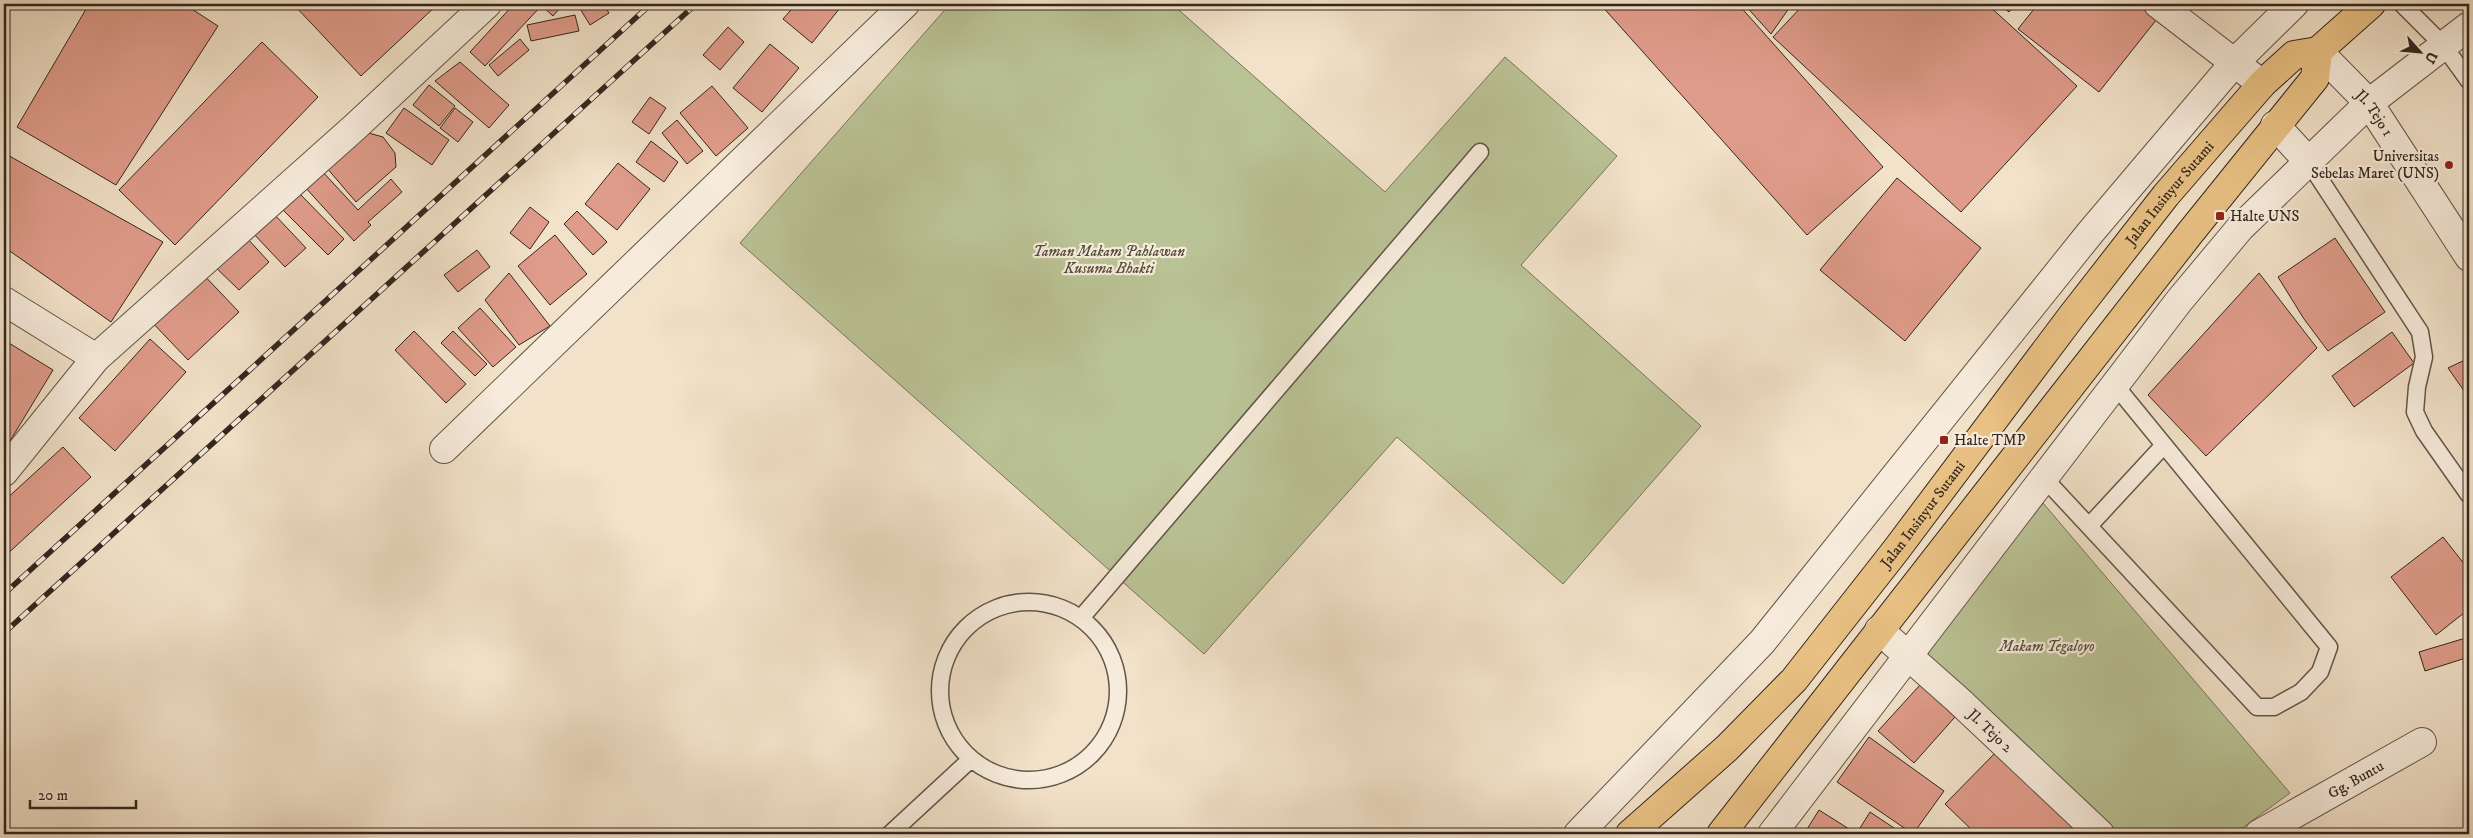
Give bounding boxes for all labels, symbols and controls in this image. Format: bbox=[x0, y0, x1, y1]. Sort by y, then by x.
north arrow bbox=[2396, 28, 2446, 78]
text: U bbox=[2420, 49, 2441, 67]
street label: Jl. Tejo 1 bbox=[2350, 84, 2397, 140]
street label: Jalan Insinyur Sutami bbox=[2120, 137, 2218, 251]
place label: Universitas Sebelas Maret (UNS) bbox=[2311, 147, 2439, 183]
marker: Universitas Sebelas Maret (UNS) bbox=[2443, 159, 2455, 171]
place label: Halte UNS bbox=[2230, 207, 2299, 226]
marker: Halte UNS bbox=[2214, 210, 2226, 222]
park label: Taman Makam Pahlawan Kusuma Bhakti bbox=[1033, 242, 1185, 278]
place label: Halte TMP bbox=[1954, 431, 2026, 450]
marker: Halte TMP bbox=[1938, 434, 1950, 446]
street label: Jalan Insinyur Sutami bbox=[1875, 457, 1969, 573]
park label: Makam Tegaloyo bbox=[1998, 637, 2095, 656]
street label: Jl. Tejo 2 bbox=[1962, 703, 2017, 757]
street label: Gg. Buntu bbox=[2324, 756, 2387, 803]
scale bar bbox=[30, 778, 136, 810]
text: 20 m bbox=[38, 786, 68, 805]

